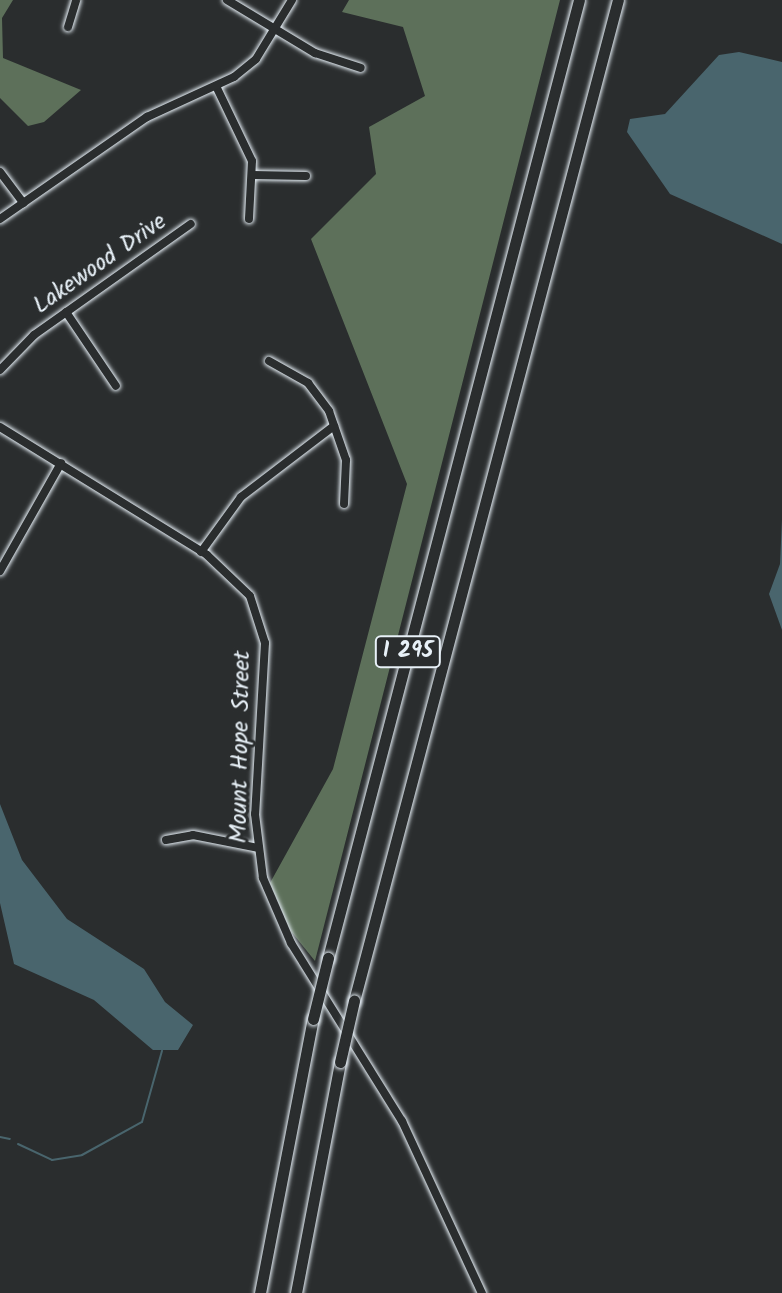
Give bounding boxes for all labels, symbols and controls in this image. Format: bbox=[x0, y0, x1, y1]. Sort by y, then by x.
street label: Lakewood Drive bbox=[28, 207, 172, 321]
road number: I 295 bbox=[374, 634, 442, 670]
street label: Mount Hope Street bbox=[225, 650, 257, 844]

